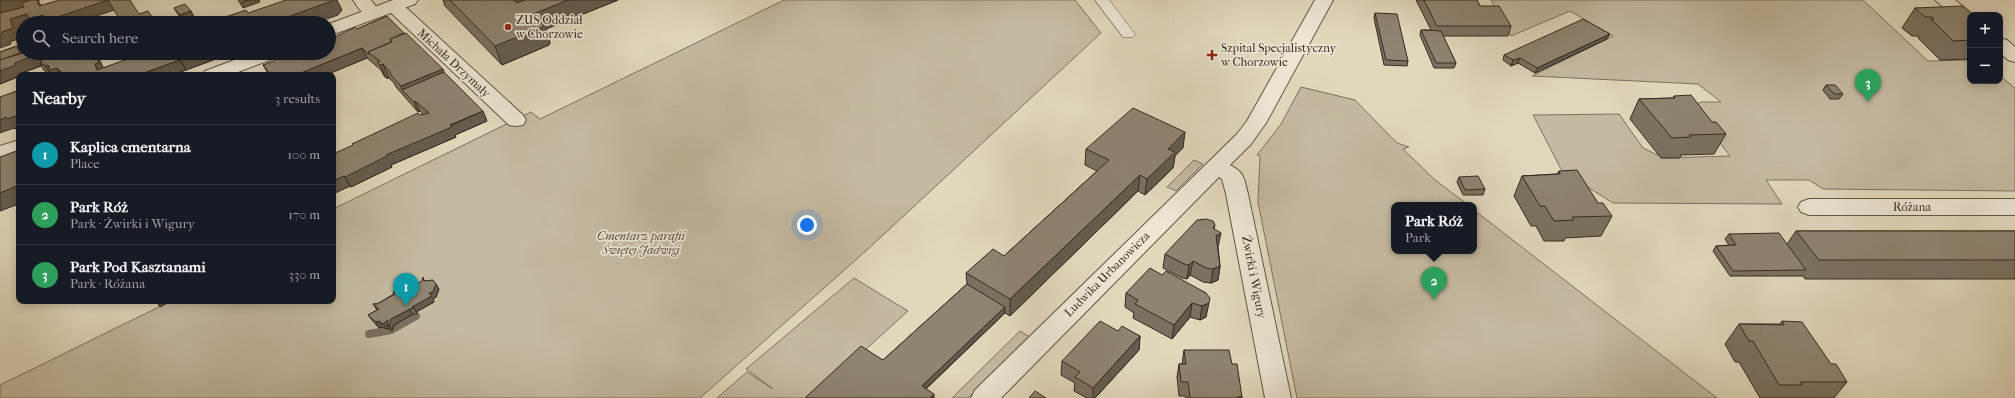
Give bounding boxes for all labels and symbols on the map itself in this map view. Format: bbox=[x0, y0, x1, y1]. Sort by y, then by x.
place label: ZUS Oddział w Chorzowie bbox=[515, 13, 583, 41]
marker: ZUS Oddział w Chorzowie bbox=[503, 22, 513, 32]
street label: Michała Drzymały bbox=[415, 26, 494, 101]
place label: Szpital Specjalistyczny w Chorzowie bbox=[1220, 41, 1337, 69]
marker: Szpital Specjalistyczny w Chorzowie bbox=[1206, 49, 1218, 61]
pin: 3 bbox=[1855, 69, 1881, 102]
street label: Różana bbox=[1893, 200, 1931, 214]
your location bbox=[797, 215, 817, 235]
street label: Ludwika Urbanowicza bbox=[1061, 228, 1153, 320]
park label: Cmentarz parafii Świętej Jadwigi bbox=[597, 229, 687, 257]
street label: Żwirki i Wigury bbox=[1239, 234, 1270, 320]
pin: 2 bbox=[1421, 267, 1447, 300]
pin: 1 bbox=[393, 273, 419, 306]

